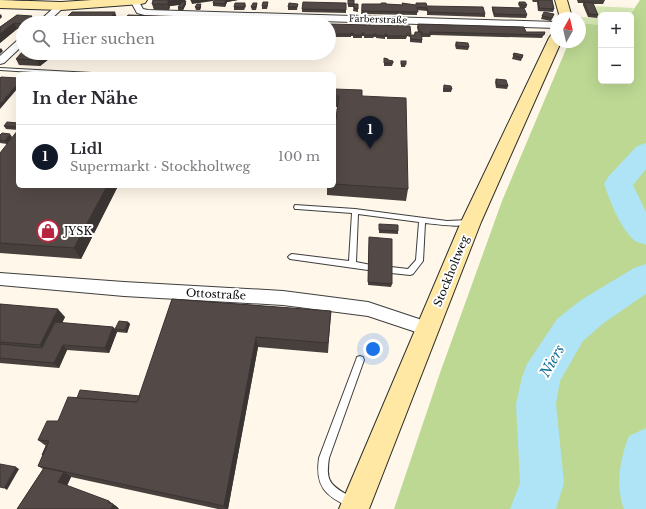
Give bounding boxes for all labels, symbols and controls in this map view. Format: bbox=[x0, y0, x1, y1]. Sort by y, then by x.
street label: Färberstraße bbox=[349, 12, 407, 26]
north arrow bbox=[550, 12, 586, 48]
map controls bbox=[598, 12, 634, 84]
button: + bbox=[598, 12, 634, 48]
search box bbox=[16, 16, 336, 60]
icon: search bbox=[30, 27, 52, 49]
text: Hier suchen bbox=[62, 29, 155, 48]
button: − bbox=[598, 48, 634, 84]
text: In der Nähe bbox=[32, 88, 138, 109]
pin: 1 bbox=[357, 116, 383, 149]
text: Lidl bbox=[70, 139, 102, 158]
text: 1 bbox=[42, 148, 48, 165]
text: 100 m bbox=[278, 148, 320, 165]
text: Supermarkt · Stockholtweg bbox=[70, 158, 250, 175]
shop icon: JYSK bbox=[35, 218, 61, 244]
place label: JYSK bbox=[62, 224, 92, 238]
street label: Stockholtweg bbox=[430, 233, 472, 309]
street label: Ottostraße bbox=[186, 285, 246, 303]
your location bbox=[363, 339, 383, 359]
water label: Niers bbox=[535, 342, 568, 381]

